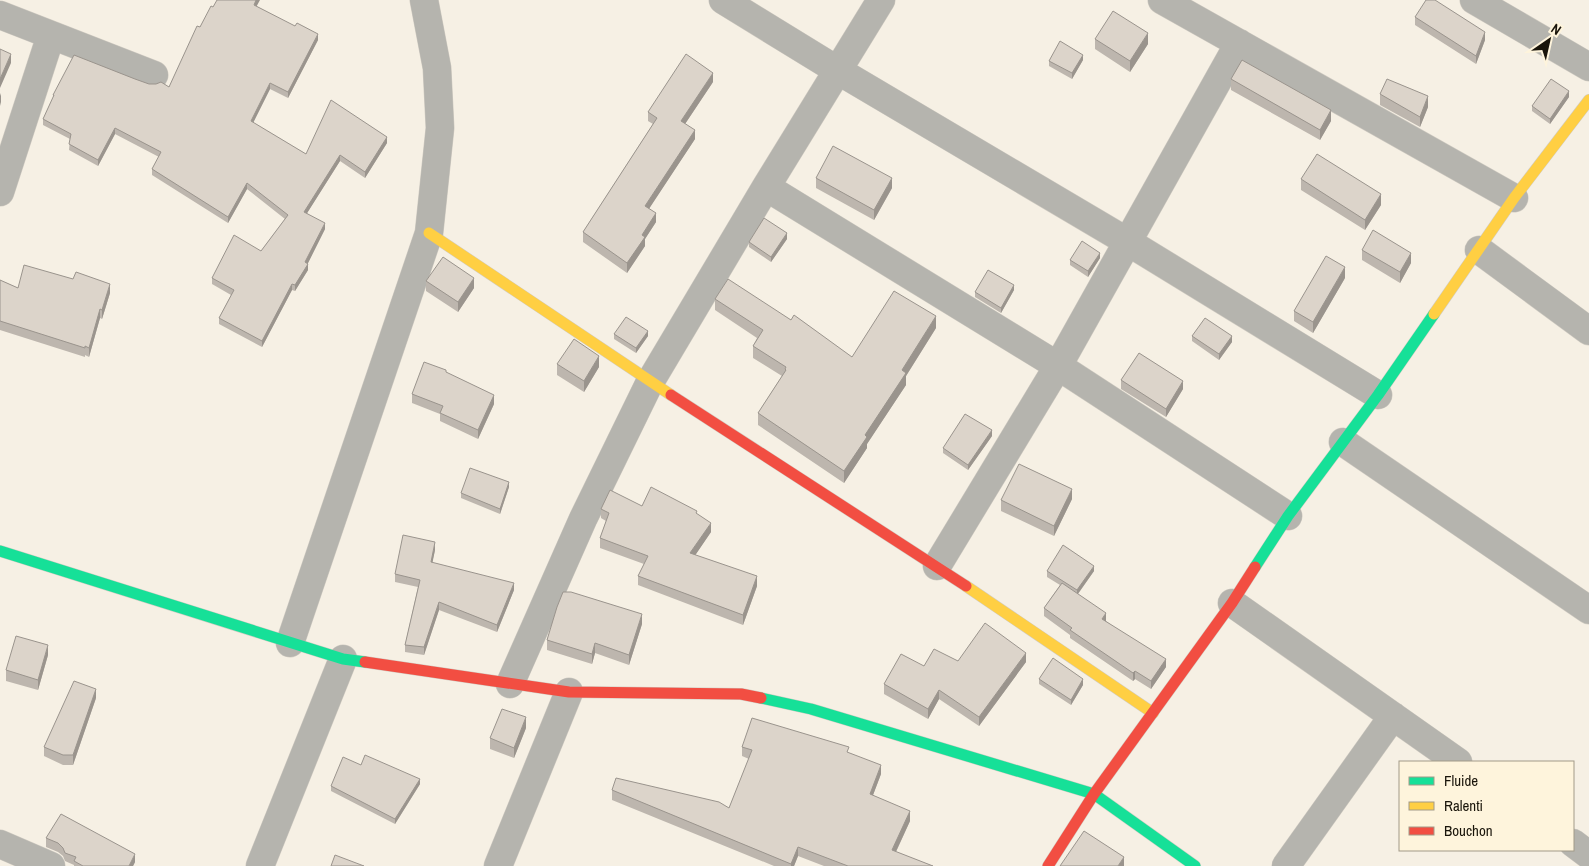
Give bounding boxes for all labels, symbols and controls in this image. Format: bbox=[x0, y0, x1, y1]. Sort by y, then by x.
north arrow bbox=[1524, 15, 1574, 65]
text: N bbox=[1548, 19, 1565, 39]
legend bbox=[1399, 761, 1574, 851]
text: Fluide bbox=[1444, 770, 1478, 791]
text: Ralenti bbox=[1444, 795, 1483, 816]
text: Bouchon bbox=[1444, 820, 1493, 841]

